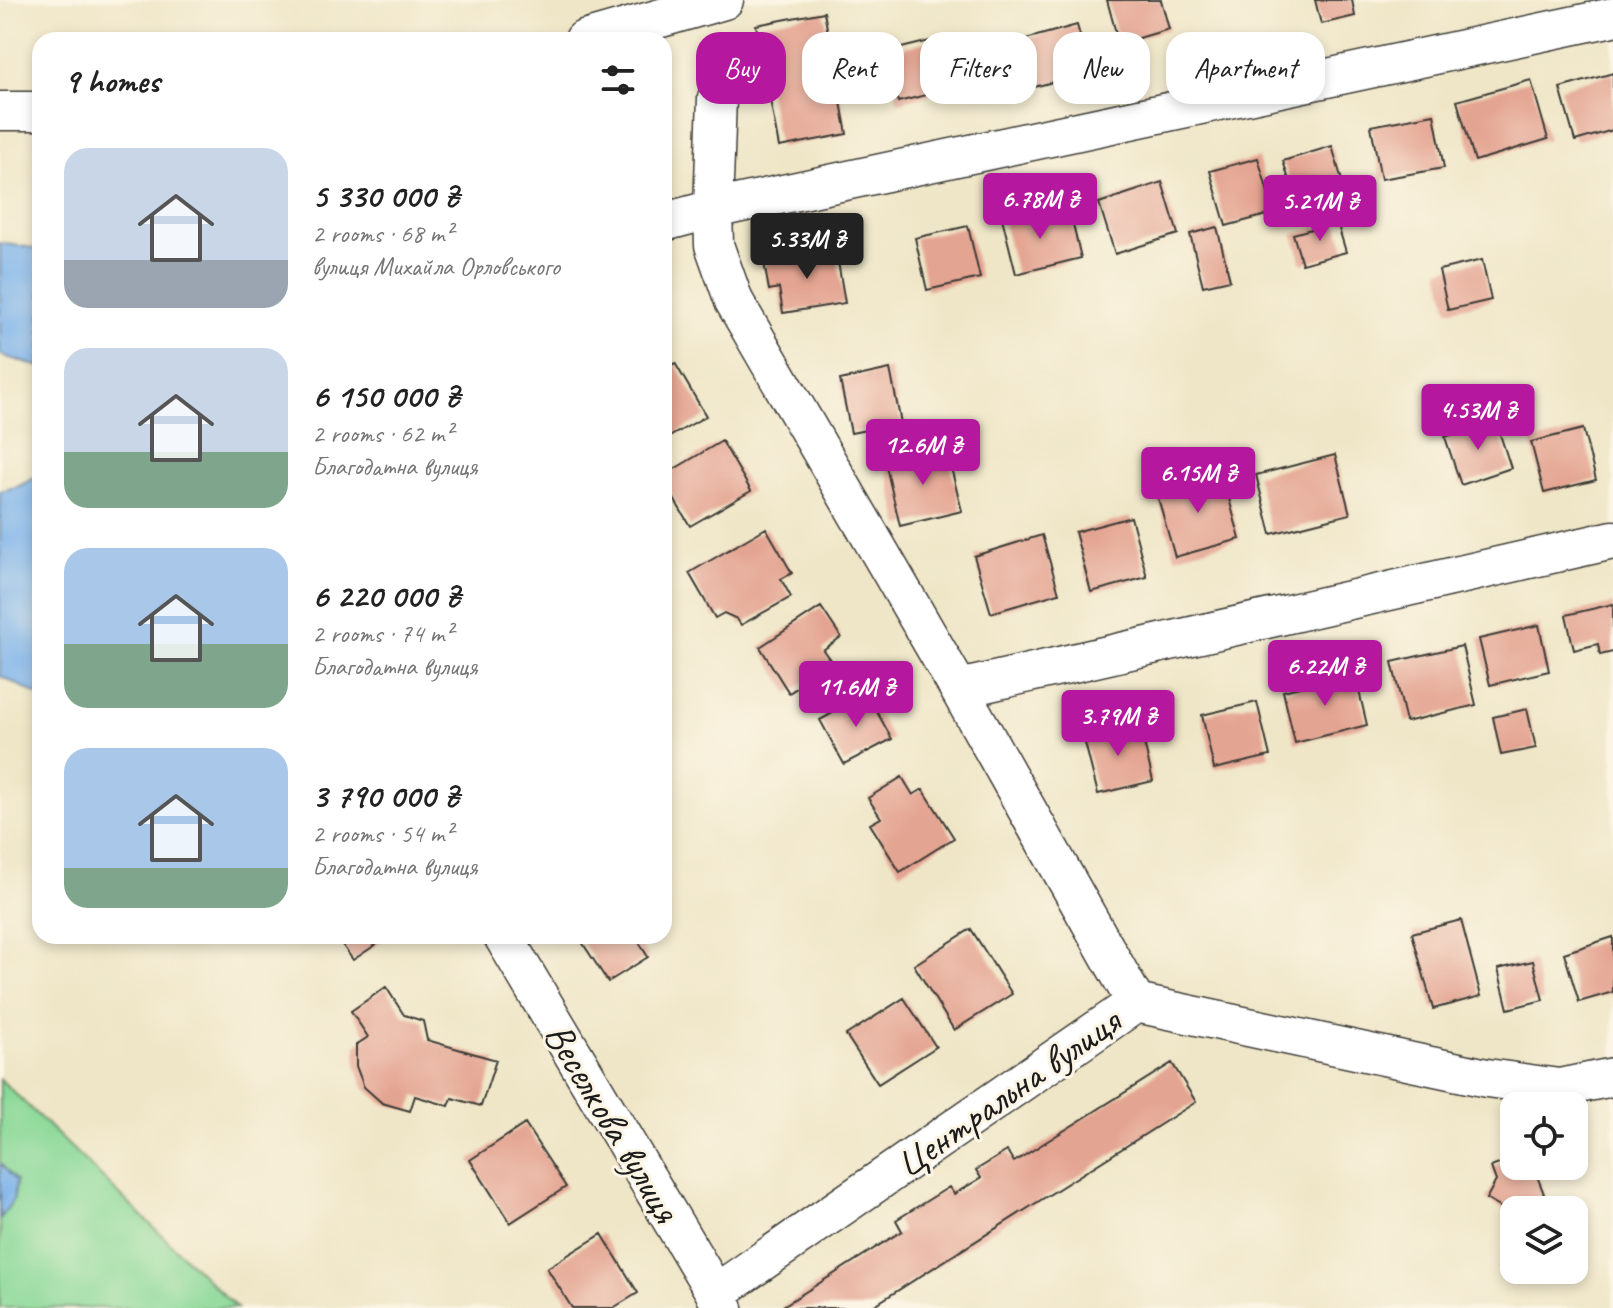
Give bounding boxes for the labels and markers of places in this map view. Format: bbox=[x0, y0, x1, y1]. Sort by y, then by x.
pin: 6.78M ₴ bbox=[966, 173, 1114, 241]
pin: 5.21M ₴ bbox=[1246, 175, 1394, 243]
pin: 5.33M ₴ bbox=[733, 213, 881, 281]
pin: 4.53M ₴ bbox=[1404, 384, 1552, 452]
pin: 12.6M ₴ bbox=[849, 419, 997, 487]
pin: 6.15M ₴ bbox=[1124, 447, 1272, 515]
pin: 6.22M ₴ bbox=[1251, 640, 1399, 708]
pin: 11.6M ₴ bbox=[782, 661, 930, 729]
pin: 3.79M ₴ bbox=[1044, 690, 1192, 758]

